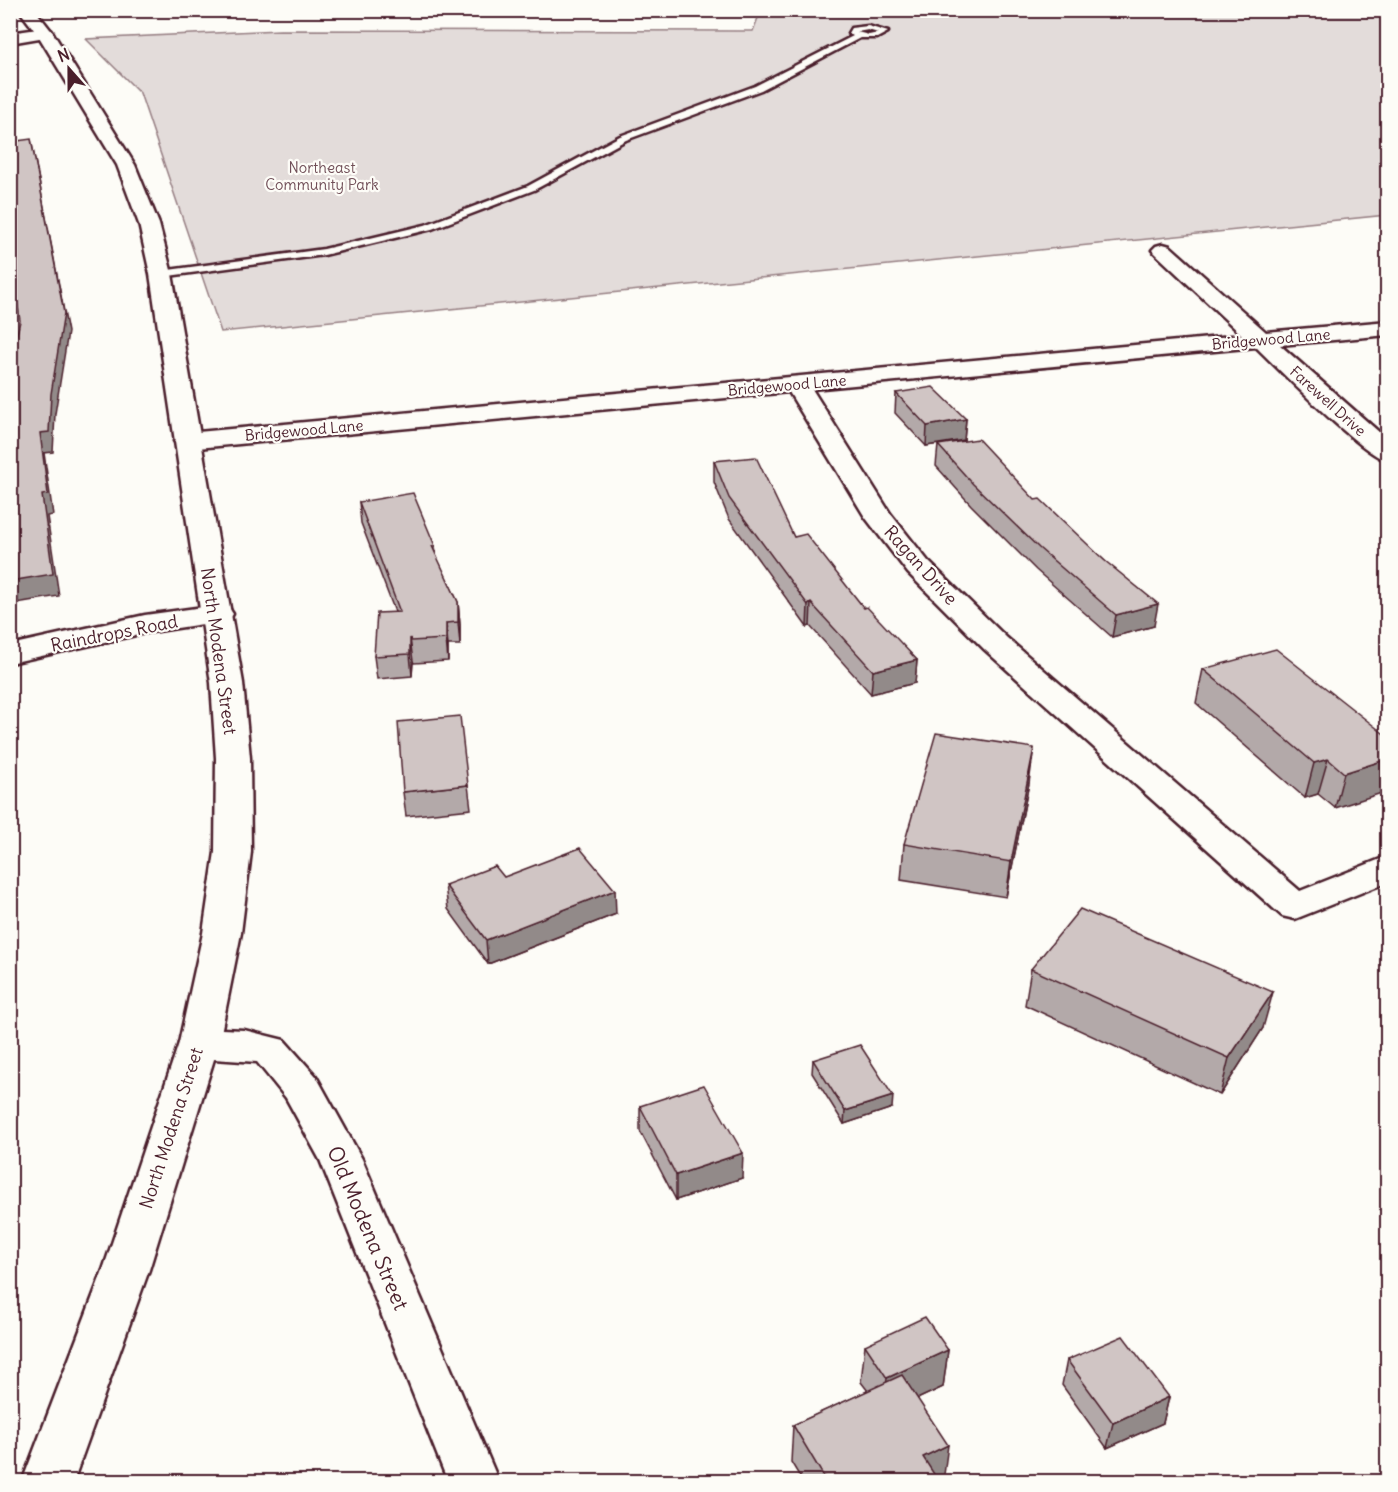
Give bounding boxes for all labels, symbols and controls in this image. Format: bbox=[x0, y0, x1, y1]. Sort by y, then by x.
north arrow bbox=[39, 39, 99, 99]
text: N bbox=[55, 44, 72, 66]
park label: Northeast Community Park bbox=[265, 158, 379, 194]
street label: Bridgewood Lane bbox=[1211, 324, 1331, 354]
street label: Farewell Drive bbox=[1286, 362, 1370, 440]
street label: Bridgewood Lane bbox=[727, 370, 847, 400]
street label: Bridgewood Lane bbox=[244, 415, 364, 445]
street label: Ragan Drive bbox=[879, 520, 963, 610]
street label: North Modena Street bbox=[196, 566, 242, 736]
street label: Raindrops Road bbox=[49, 609, 180, 657]
street label: North Modena Street bbox=[134, 1044, 208, 1212]
street label: Old Modena Street bbox=[321, 1142, 415, 1314]

